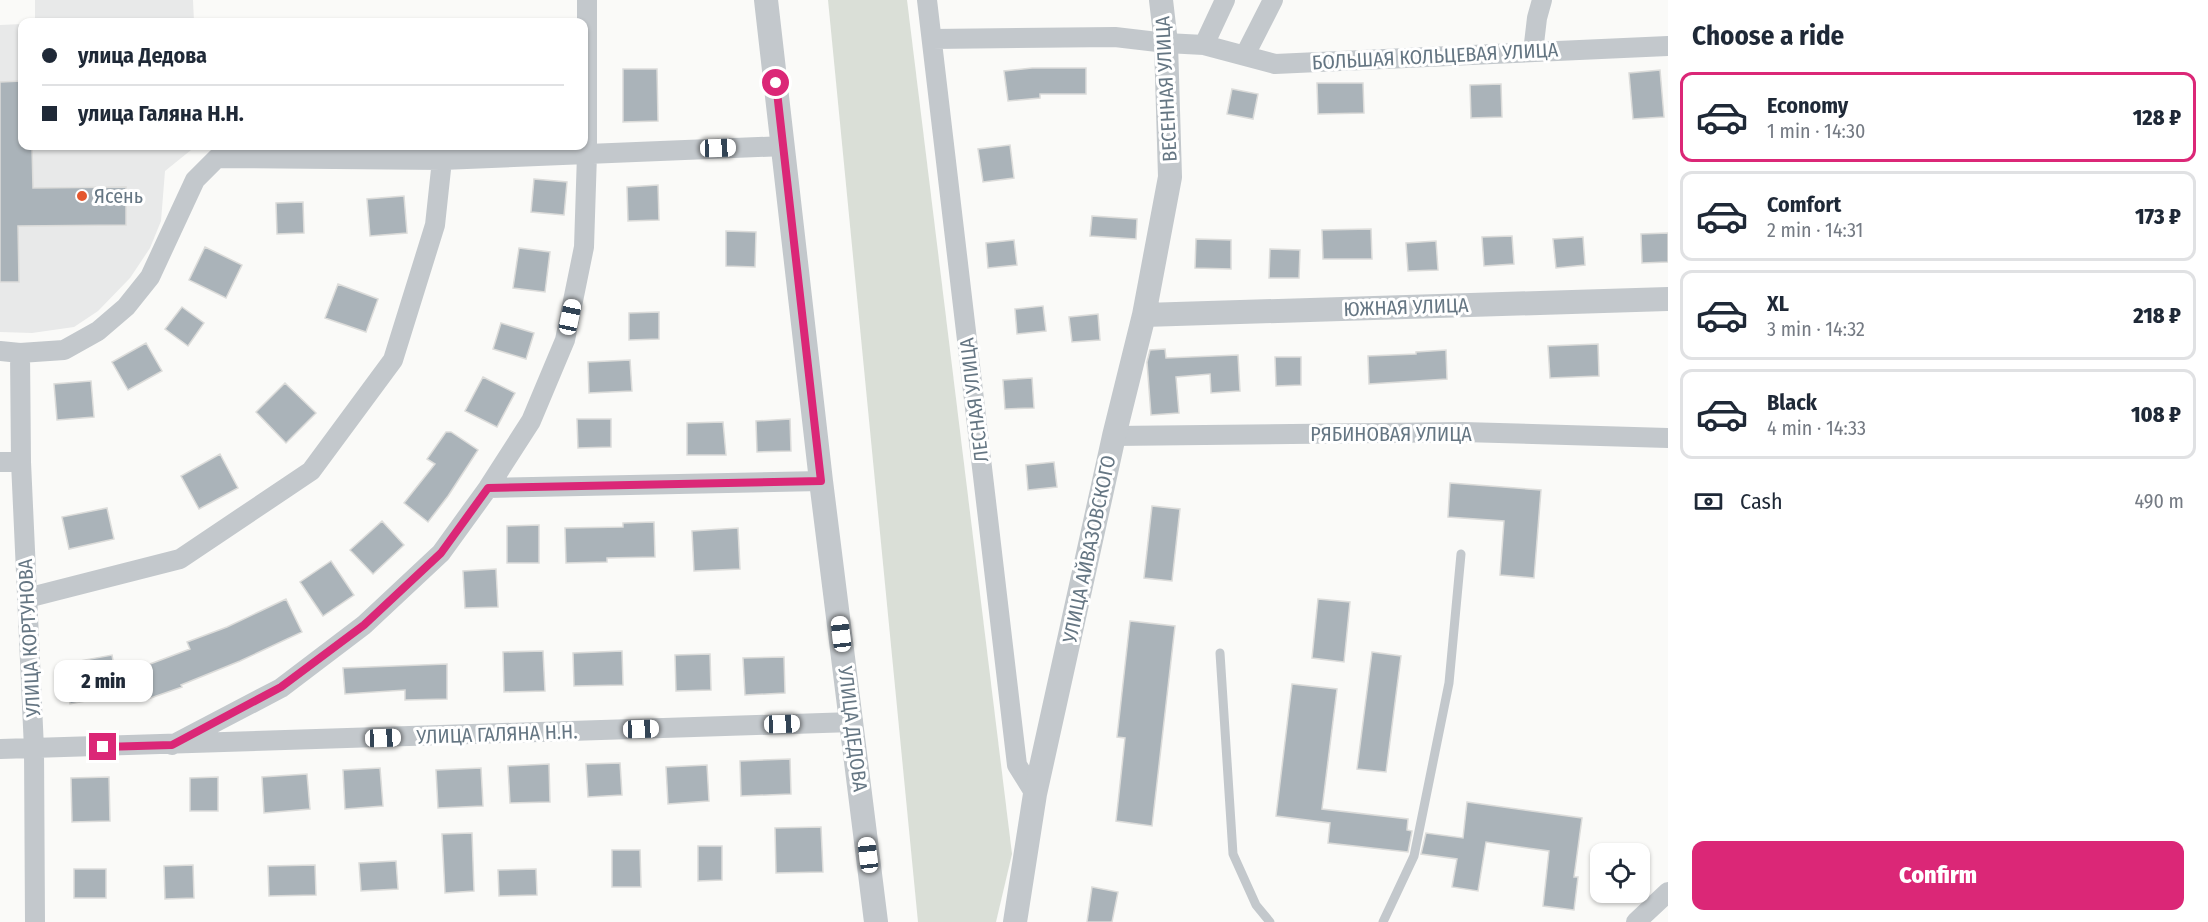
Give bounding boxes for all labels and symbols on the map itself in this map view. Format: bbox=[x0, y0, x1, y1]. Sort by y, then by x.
street label: ВЕСЕННАЯ УЛИЦА bbox=[1150, 15, 1182, 162]
street label: БОЛЬШАЯ КОЛЬЦЕВАЯ УЛИЦА bbox=[1311, 38, 1559, 74]
route start bbox=[762, 69, 789, 96]
car bbox=[700, 138, 736, 158]
place label: Ясень bbox=[94, 184, 143, 208]
marker: Ясень bbox=[75, 189, 89, 203]
street label: ЮЖНАЯ УЛИЦА bbox=[1343, 293, 1469, 321]
car bbox=[557, 298, 583, 336]
street label: ЛЕСНАЯ УЛИЦА bbox=[954, 336, 994, 464]
street label: РЯБИНОВАЯ УЛИЦА bbox=[1310, 422, 1472, 446]
street label: УЛИЦА АЙВАЗОВСКОГО bbox=[1057, 453, 1121, 646]
street label: УЛИЦА КОРТУНОВА bbox=[13, 558, 45, 719]
car bbox=[830, 615, 852, 653]
callout: 2 min bbox=[54, 660, 152, 702]
street label: УЛИЦА ДЕДОВА bbox=[833, 664, 873, 794]
car bbox=[764, 714, 800, 734]
street label: УЛИЦА ГАЛЯНА Н.Н. bbox=[415, 719, 578, 749]
car bbox=[623, 719, 659, 739]
car bbox=[365, 728, 401, 748]
route end bbox=[89, 733, 116, 760]
car bbox=[857, 836, 879, 874]

